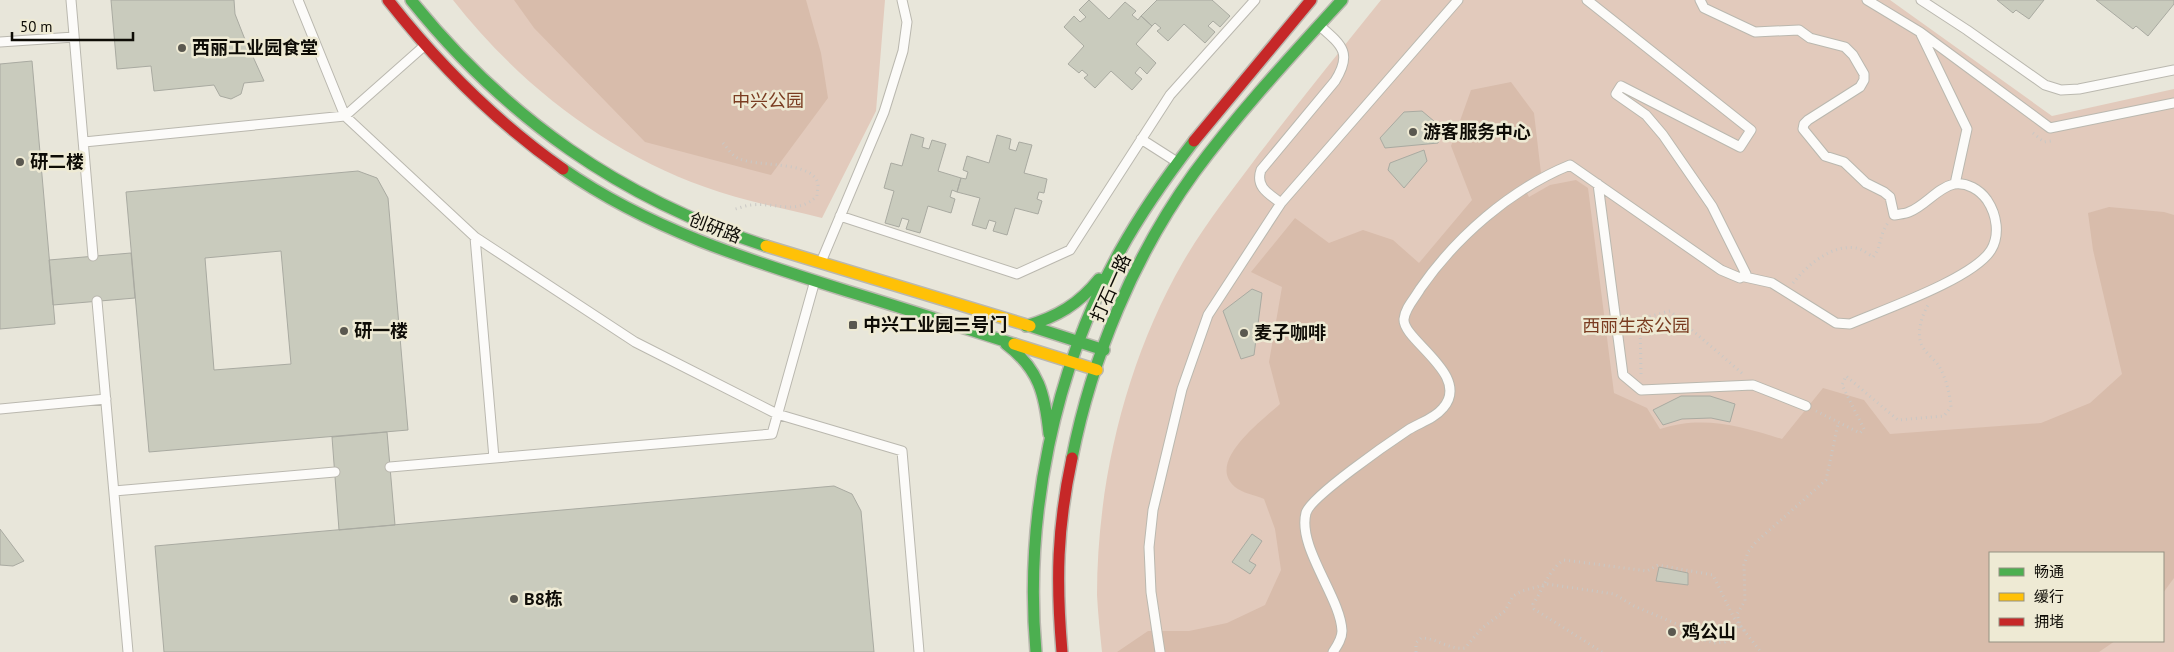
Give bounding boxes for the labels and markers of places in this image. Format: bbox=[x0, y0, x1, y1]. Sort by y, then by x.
place label: 西丽工业园食堂 bbox=[192, 36, 318, 59]
marker: 西丽工业园食堂 bbox=[176, 42, 188, 54]
place label: 游客服务中心 bbox=[1423, 120, 1531, 143]
marker: 游客服务中心 bbox=[1407, 126, 1419, 138]
place label: 研二楼 bbox=[30, 150, 84, 173]
marker: 研二楼 bbox=[14, 156, 26, 168]
place label: 中兴工业园三号门 bbox=[863, 313, 1007, 336]
place label: 研一楼 bbox=[354, 319, 408, 342]
marker: 中兴工业园三号门 bbox=[847, 319, 859, 331]
place label: 麦子咖啡 bbox=[1254, 321, 1326, 344]
marker: 研一楼 bbox=[338, 325, 350, 337]
marker: 麦子咖啡 bbox=[1238, 327, 1250, 339]
place label: B8栋 bbox=[524, 587, 563, 610]
marker: B8栋 bbox=[508, 593, 520, 605]
place label: 鸡公山 bbox=[1682, 620, 1736, 643]
marker: 鸡公山 bbox=[1666, 626, 1678, 638]

